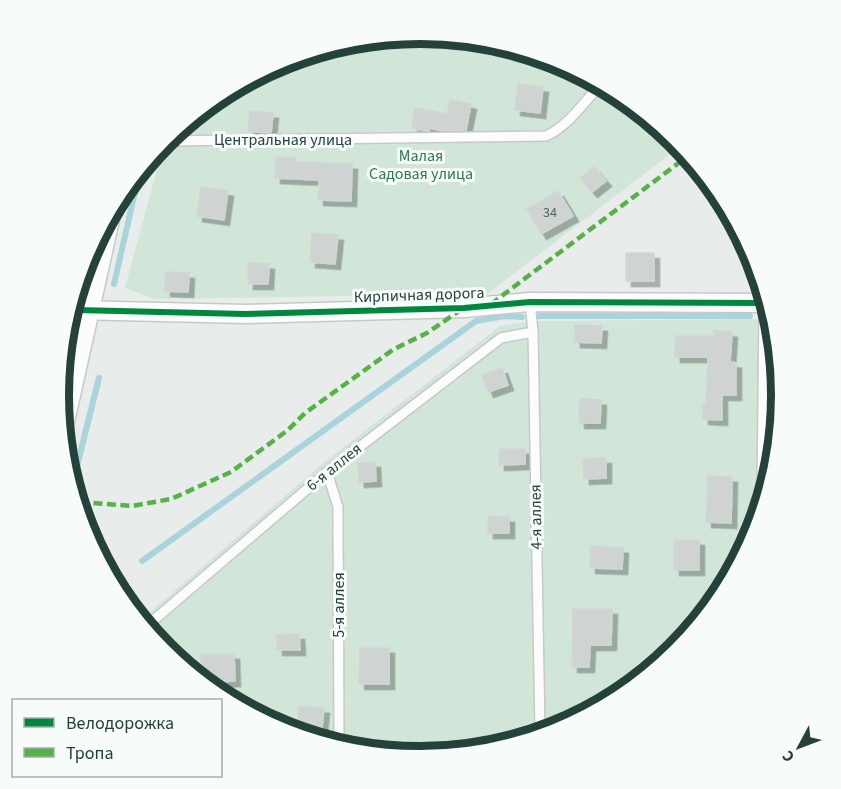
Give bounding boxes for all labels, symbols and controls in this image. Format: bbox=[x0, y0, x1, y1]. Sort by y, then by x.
street label: Центральная улица bbox=[214, 129, 352, 151]
park label: Малая Садовая улица bbox=[369, 145, 473, 185]
house number: 34 bbox=[543, 203, 557, 223]
street label: Кирпичная дорога bbox=[353, 282, 485, 308]
street label: 6-я аллея bbox=[302, 438, 366, 496]
street label: 4-я аллея bbox=[524, 484, 548, 550]
street label: 5-я аллея bbox=[328, 572, 350, 638]
legend bbox=[12, 699, 222, 777]
text: Велодорожка bbox=[66, 711, 174, 736]
north arrow bbox=[769, 717, 829, 777]
text: Тропа bbox=[66, 741, 114, 766]
text: С bbox=[777, 745, 800, 767]

